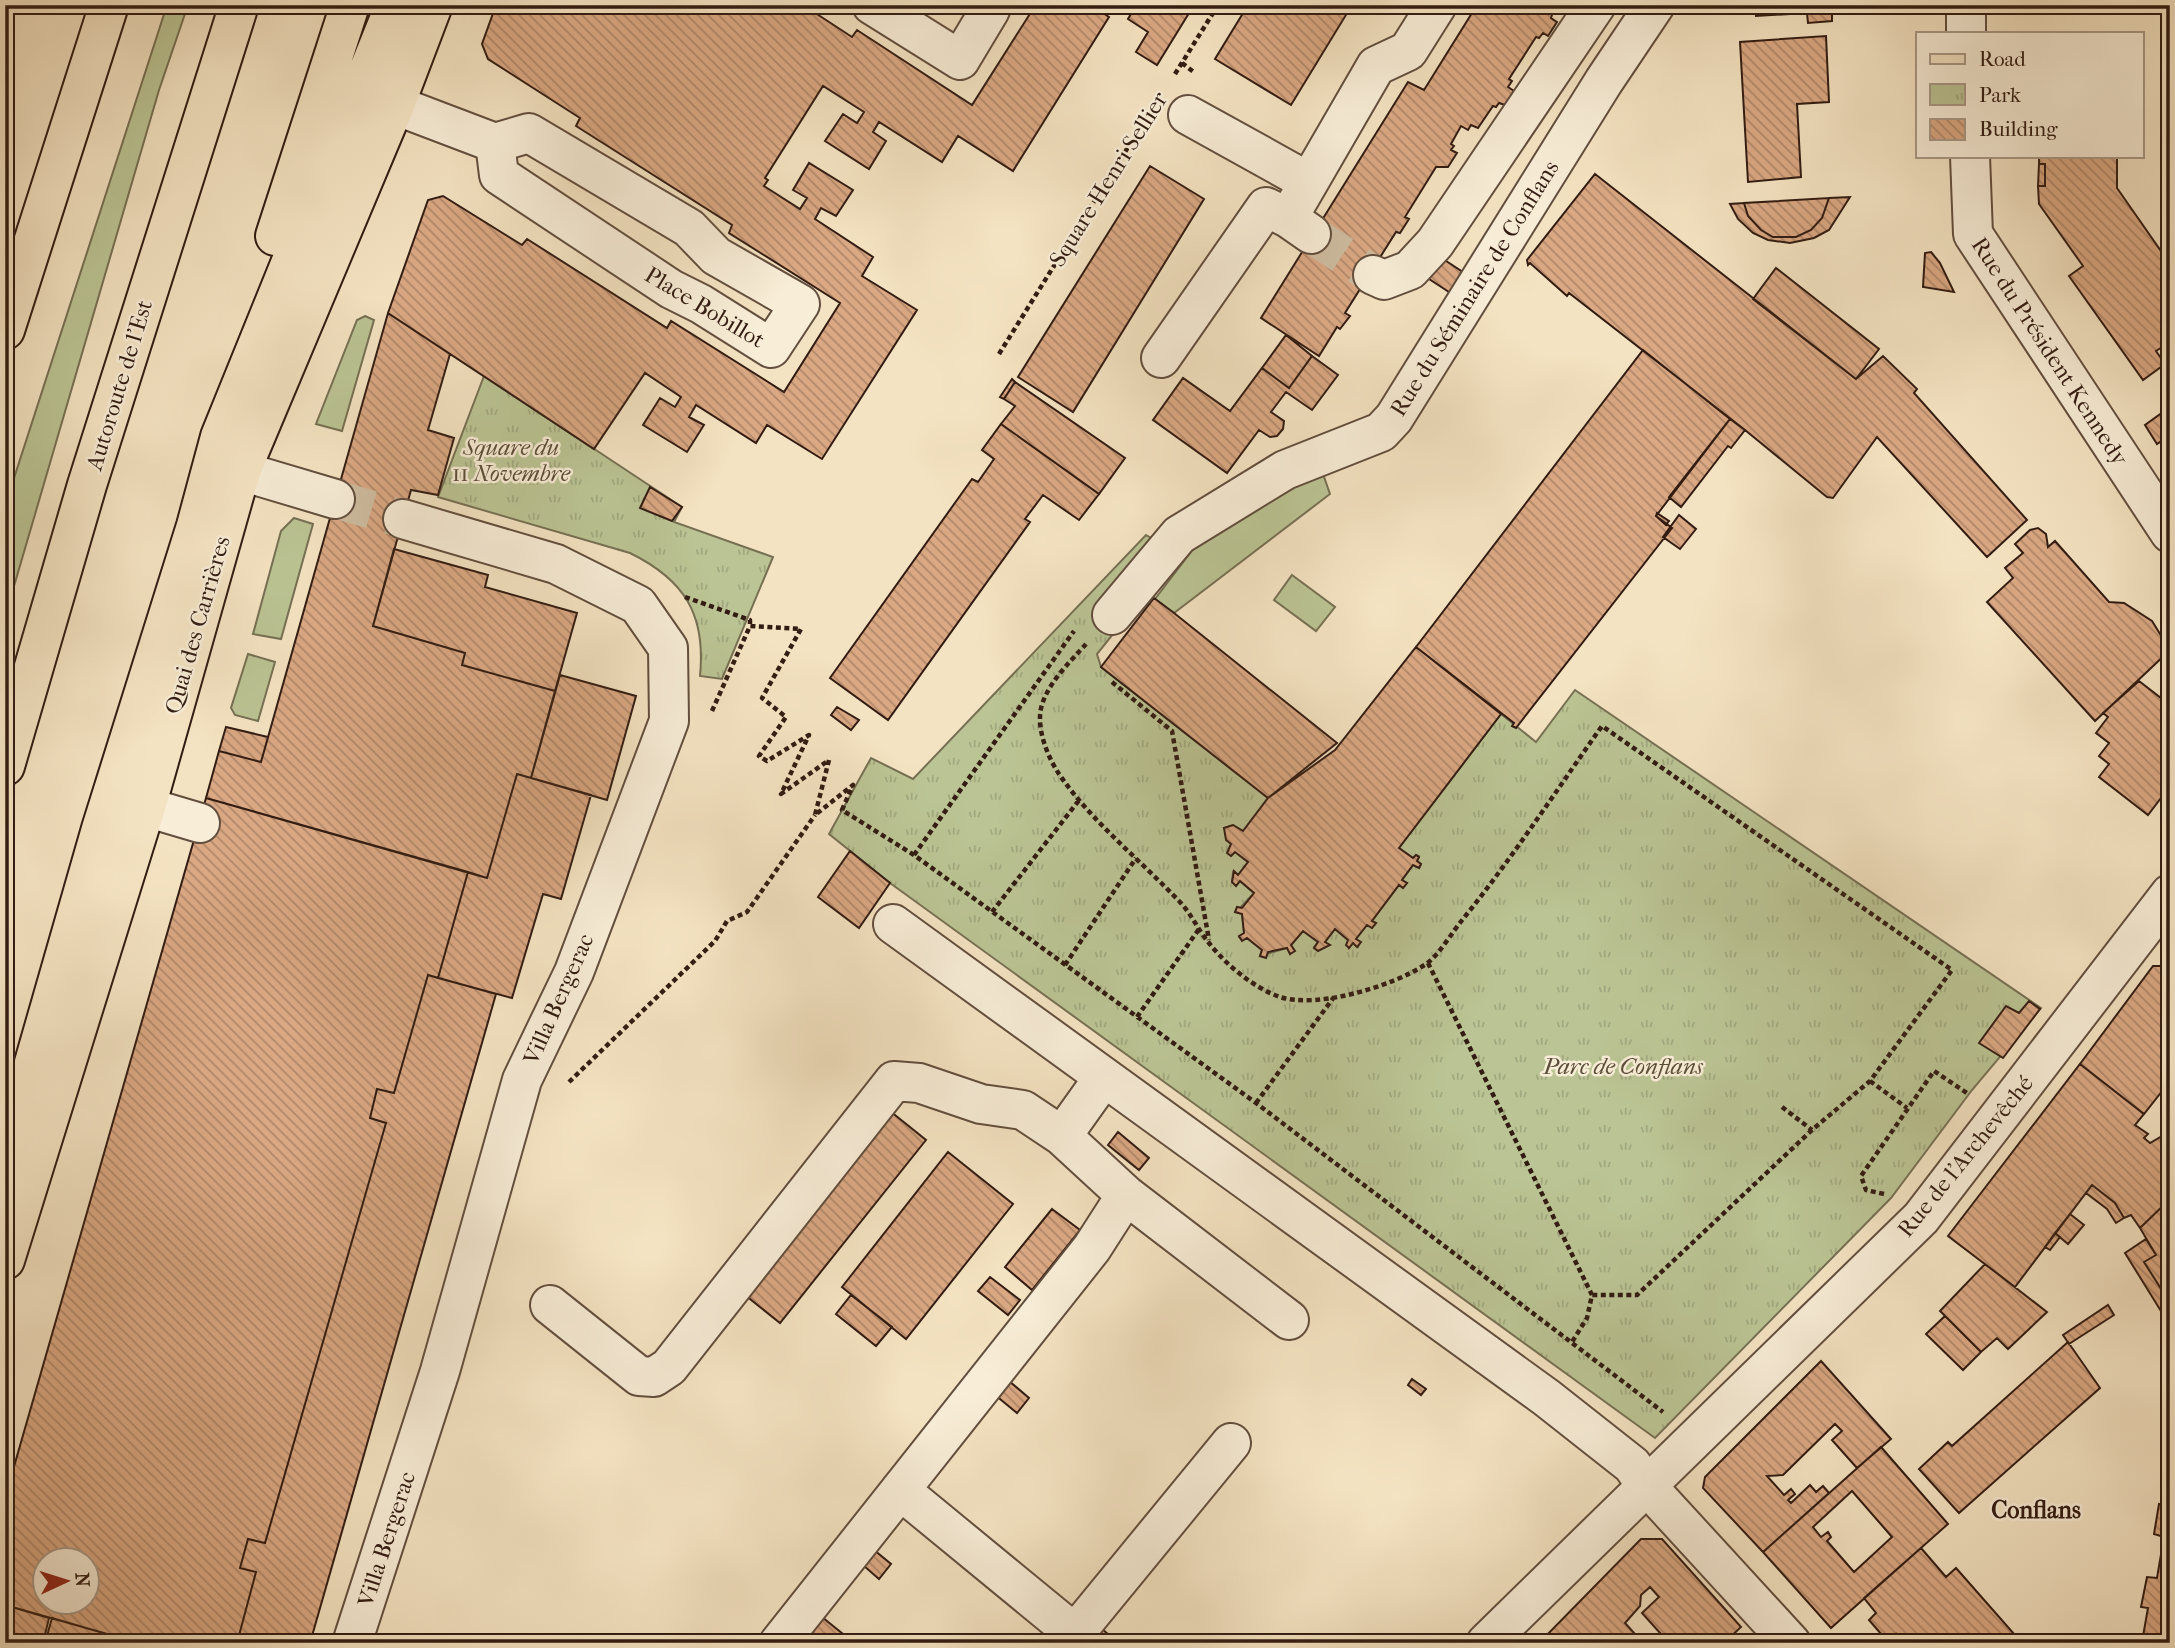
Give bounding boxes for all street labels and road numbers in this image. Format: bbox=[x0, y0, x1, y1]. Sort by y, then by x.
street label: Square Henri Sellier bbox=[1044, 87, 1173, 272]
street label: Rue du Séminaire de Conflans bbox=[1384, 155, 1564, 421]
street label: Rue du Président Kennedy bbox=[1966, 232, 2134, 471]
street label: Place Bobillot bbox=[640, 261, 770, 354]
street label: Autoroute de l’Est bbox=[80, 297, 158, 475]
street label: Quai des Carrières bbox=[159, 533, 236, 717]
street label: Villa Bergerac bbox=[517, 930, 599, 1070]
street label: Rue de l'Archevêché bbox=[1892, 1070, 2039, 1243]
street label: Villa Bergerac bbox=[352, 1468, 421, 1611]

